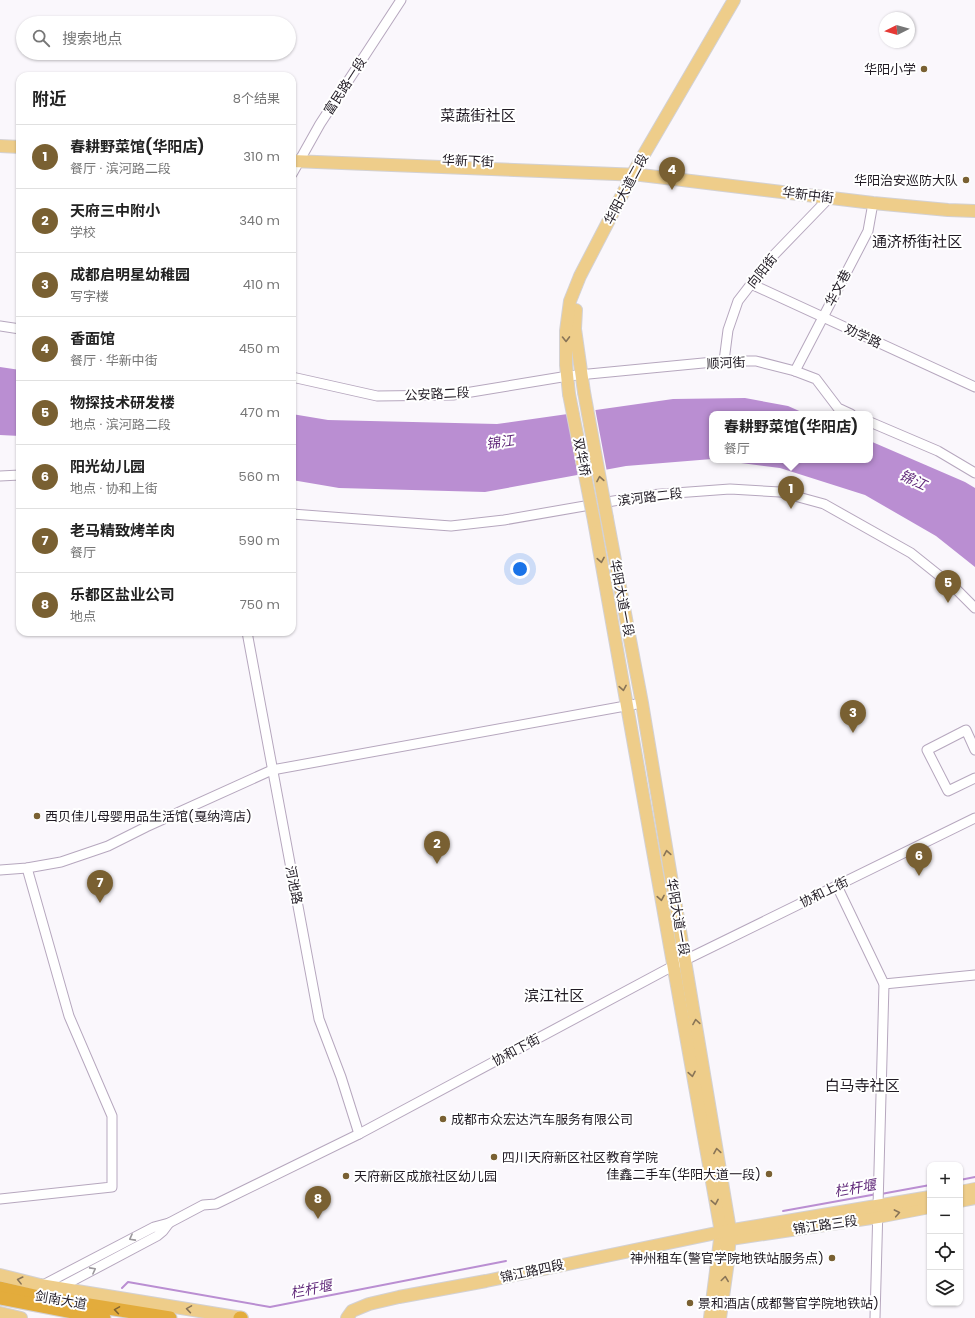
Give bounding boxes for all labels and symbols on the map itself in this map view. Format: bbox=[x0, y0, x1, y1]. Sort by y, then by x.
north arrow bbox=[879, 12, 915, 48]
street label: 富民路一段 bbox=[319, 54, 371, 118]
place label: 华阳小学 bbox=[864, 60, 916, 79]
marker: 华阳小学 bbox=[919, 64, 929, 74]
district label: 菜蔬街社区 bbox=[440, 105, 516, 126]
street label: 华阳大道二段 bbox=[599, 150, 653, 228]
street label: 华新下街 bbox=[442, 151, 494, 171]
pin: 4 bbox=[659, 157, 685, 190]
place label: 华阳治安巡防大队 bbox=[854, 171, 958, 190]
marker: 华阳治安巡防大队 bbox=[961, 175, 971, 185]
street label: 华新中街 bbox=[781, 182, 835, 208]
district label: 通济桥街社区 bbox=[872, 231, 962, 252]
street label: 向阳街 bbox=[742, 250, 782, 292]
street label: 华文巷 bbox=[820, 266, 856, 310]
street label: 劝学路 bbox=[841, 319, 885, 353]
one-way arrow bbox=[562, 336, 570, 342]
street label: 顺河街 bbox=[706, 352, 746, 374]
street label: 公安路二段 bbox=[404, 383, 470, 405]
water label: 锦江 bbox=[485, 430, 517, 454]
street label: 双华桥 bbox=[569, 436, 595, 478]
water label: 锦江 bbox=[896, 465, 932, 496]
one-way arrow bbox=[597, 476, 605, 483]
pin: 1 bbox=[778, 476, 804, 509]
street label: 滨河路二段 bbox=[617, 484, 683, 510]
one-way arrow bbox=[596, 557, 604, 563]
street label: 华阳大道一段 bbox=[605, 558, 639, 638]
your location bbox=[510, 559, 530, 579]
pin: 5 bbox=[935, 570, 961, 603]
one-way arrow bbox=[618, 685, 627, 691]
pin: 3 bbox=[840, 700, 866, 733]
place label: 西贝佳儿母婴用品生活馆(戛纳湾店) bbox=[45, 807, 252, 826]
marker: 西贝佳儿母婴用品生活馆(戛纳湾店) bbox=[32, 811, 42, 821]
pin: 2 bbox=[424, 831, 450, 864]
pin: 6 bbox=[906, 843, 932, 876]
one-way arrow bbox=[664, 850, 672, 856]
street label: 河池路 bbox=[281, 864, 307, 906]
pin: 7 bbox=[87, 870, 113, 903]
street label: 协和上街 bbox=[796, 872, 852, 912]
street label: 华阳大道一段 bbox=[662, 877, 694, 957]
one-way arrow bbox=[656, 895, 664, 902]
district label: 滨江社区 bbox=[524, 985, 584, 1006]
one-way arrow bbox=[692, 1019, 701, 1025]
street label: 协和下街 bbox=[489, 1029, 543, 1071]
one-way arrow bbox=[687, 1071, 696, 1077]
district label: 白马寺社区 bbox=[824, 1075, 900, 1096]
place label: 成都市众宏达汽车服务有限公司 bbox=[451, 1110, 633, 1129]
marker: 成都市众宏达汽车服务有限公司 bbox=[438, 1114, 448, 1124]
place label: 四川天府新区社区教育学院 bbox=[502, 1148, 658, 1167]
one-way arrow bbox=[713, 1148, 722, 1154]
marker: 四川天府新区社区教育学院 bbox=[489, 1152, 499, 1162]
place label: 佳鑫二手车(华阳大道一段) bbox=[606, 1165, 761, 1184]
place label: 天府新区成旅社区幼儿园 bbox=[354, 1167, 497, 1186]
marker: 佳鑫二手车(华阳大道一段) bbox=[764, 1169, 774, 1179]
marker: 天府新区成旅社区幼儿园 bbox=[341, 1171, 351, 1181]
water label: 栏杆堰 bbox=[833, 1174, 879, 1201]
pin: 8 bbox=[305, 1186, 331, 1219]
one-way arrow bbox=[711, 1198, 719, 1205]
one-way arrow bbox=[894, 1209, 901, 1218]
street label: 锦江路三段 bbox=[791, 1211, 859, 1239]
one-way arrow bbox=[129, 1234, 136, 1241]
place label: 神州租车(警官学院地铁站服务点) bbox=[630, 1249, 824, 1268]
marker: 神州租车(警官学院地铁站服务点) bbox=[827, 1253, 837, 1263]
street label: 锦江路四段 bbox=[498, 1255, 566, 1287]
one-way arrow bbox=[89, 1267, 96, 1275]
water label: 栏杆堰 bbox=[288, 1275, 335, 1303]
one-way arrow bbox=[17, 1276, 24, 1285]
one-way arrow bbox=[720, 1276, 729, 1282]
street label: 剑南大道 bbox=[34, 1286, 88, 1314]
place label: 景和酒店(成都警官学院地铁站) bbox=[698, 1294, 879, 1313]
marker: 景和酒店(成都警官学院地铁站) bbox=[685, 1298, 695, 1308]
one-way arrow bbox=[114, 1306, 121, 1315]
one-way arrow bbox=[186, 1306, 192, 1314]

